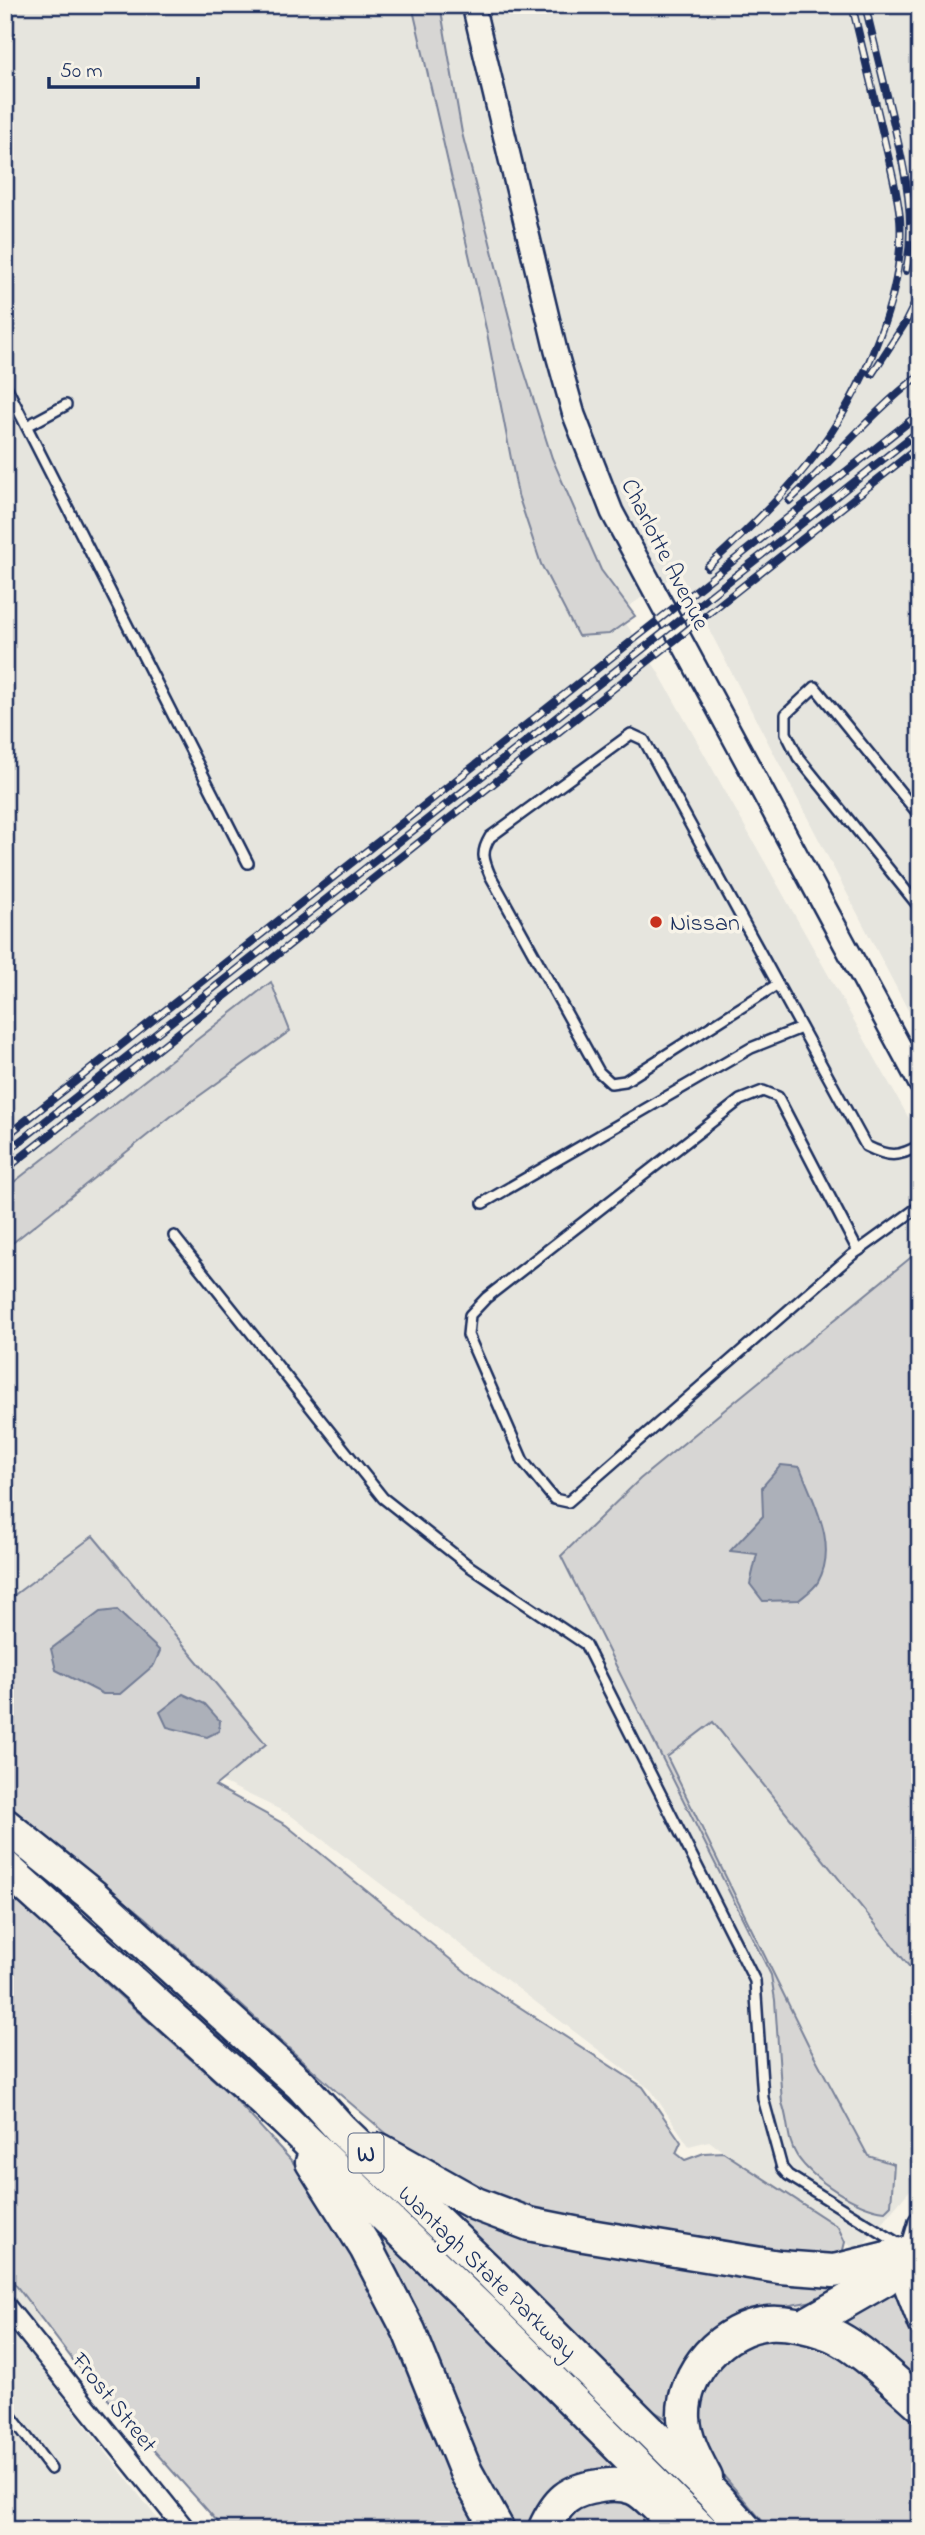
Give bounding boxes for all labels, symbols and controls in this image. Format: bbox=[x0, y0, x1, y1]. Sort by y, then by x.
scale bar bbox=[49, 46, 198, 90]
text: 50 m bbox=[60, 57, 103, 87]
street label: Charlotte Avenue bbox=[610, 473, 717, 637]
place label: Nissan bbox=[670, 907, 740, 942]
marker: Nissan bbox=[648, 914, 664, 930]
road number: W bbox=[348, 2134, 384, 2172]
street label: Wantagh State Parkway bbox=[388, 2178, 584, 2370]
street label: Frost Street bbox=[61, 2345, 165, 2461]

